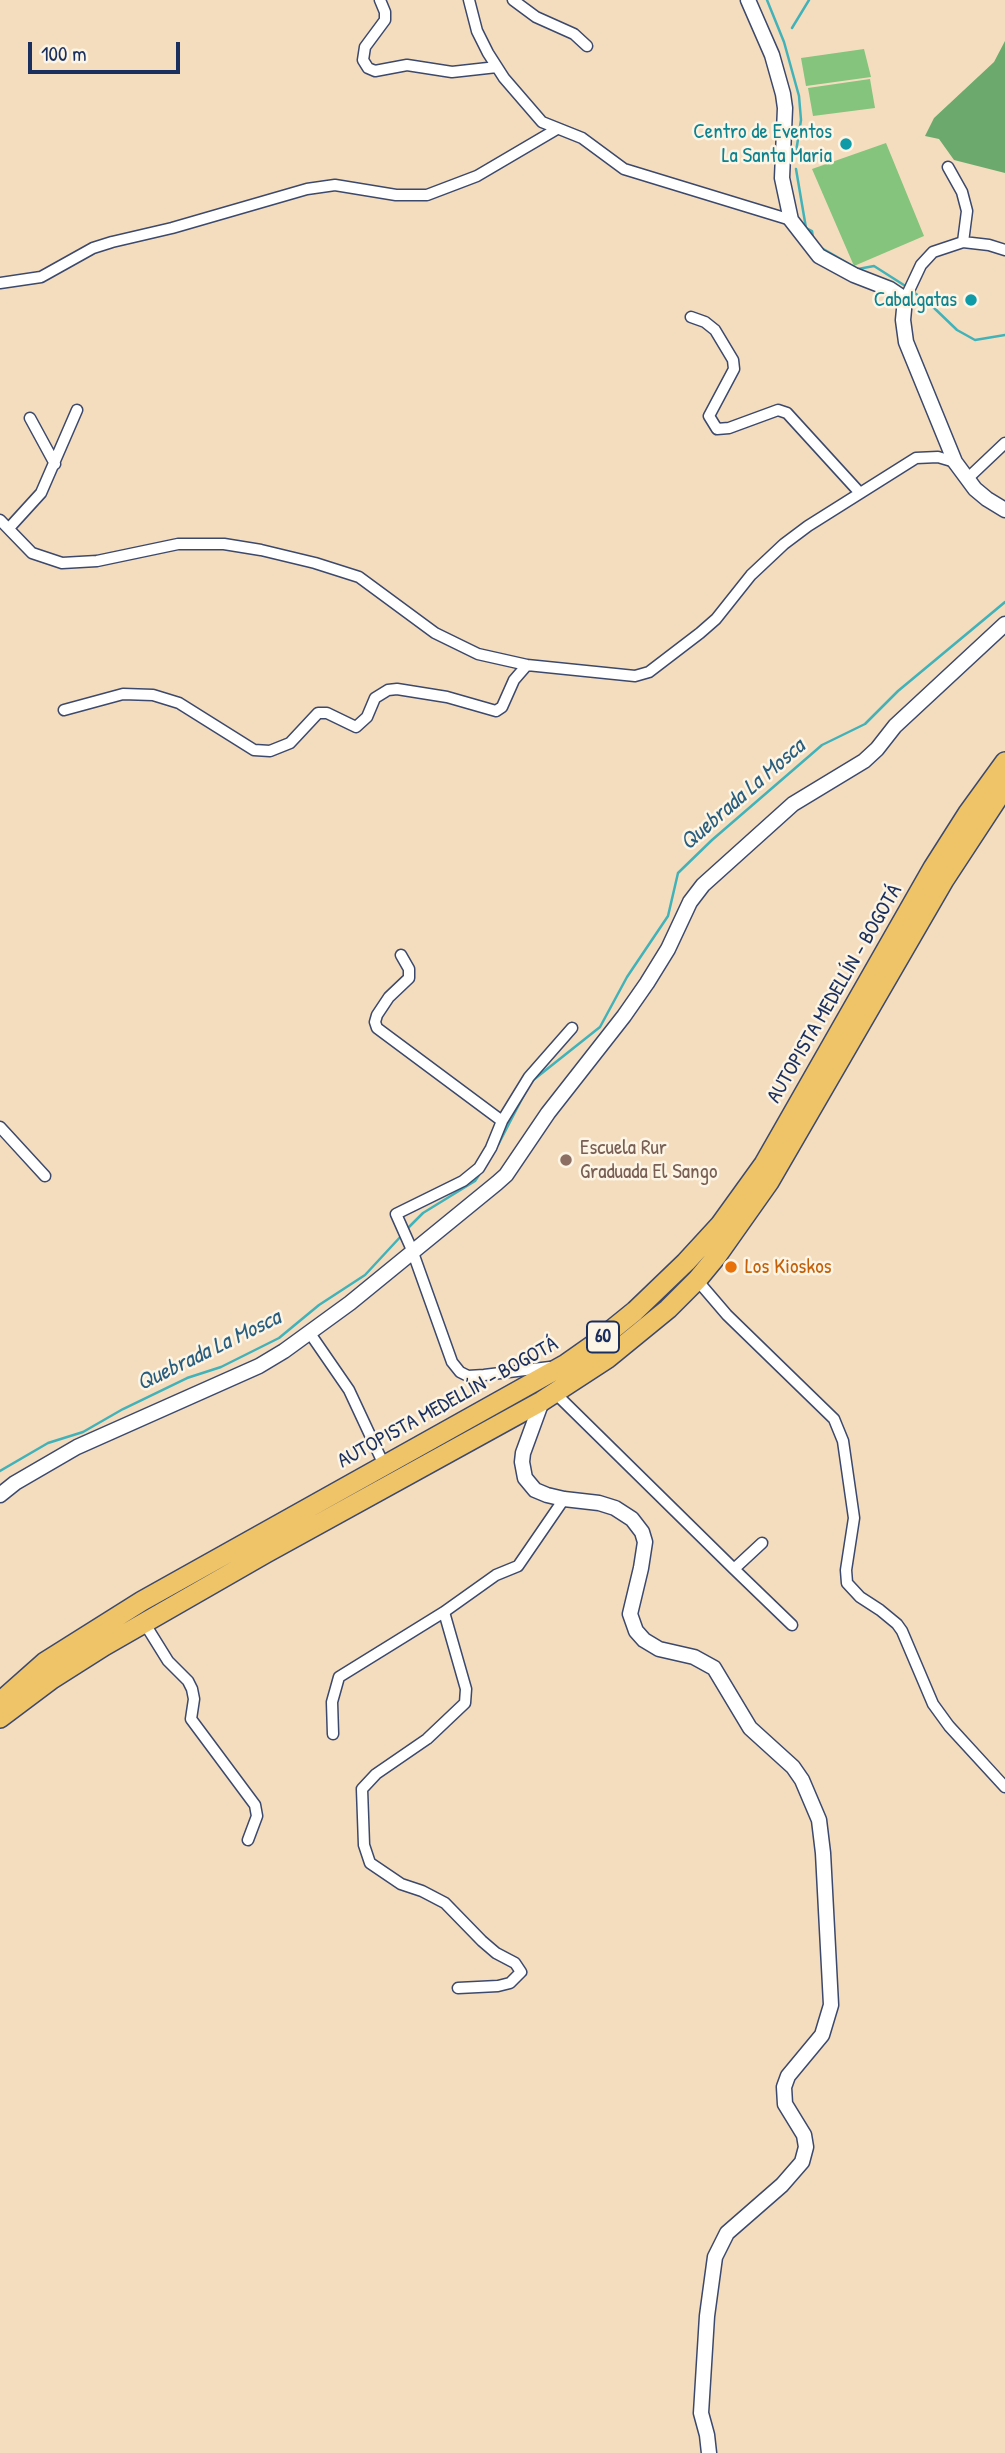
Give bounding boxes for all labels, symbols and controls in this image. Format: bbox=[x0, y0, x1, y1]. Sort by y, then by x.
scale bar bbox=[32, 28, 184, 72]
text: 100 m bbox=[41, 39, 87, 68]
place label: Centro de Eventos La Santa Maria bbox=[693, 119, 832, 169]
marker: Centro de Eventos La Santa Maria bbox=[838, 136, 854, 152]
place label: Cabalgatas bbox=[874, 287, 957, 313]
marker: Cabalgatas bbox=[963, 292, 979, 308]
water label: Quebrada La Mosca bbox=[675, 733, 811, 857]
street label: AUTOPISTA MEDELLÍN - BOGOTÁ bbox=[762, 880, 908, 1108]
place label: Escuela Rur Graduada El Sango bbox=[580, 1135, 717, 1185]
marker: Escuela Rur Graduada El Sango bbox=[558, 1152, 574, 1168]
place label: Los Kioskos bbox=[745, 1254, 832, 1280]
marker: Los Kioskos bbox=[723, 1259, 739, 1275]
water label: Quebrada La Mosca bbox=[133, 1304, 285, 1398]
road number: 60 bbox=[587, 1322, 619, 1352]
street label: AUTOPISTA MEDELLÍN - BOGOTÁ bbox=[333, 1332, 563, 1474]

